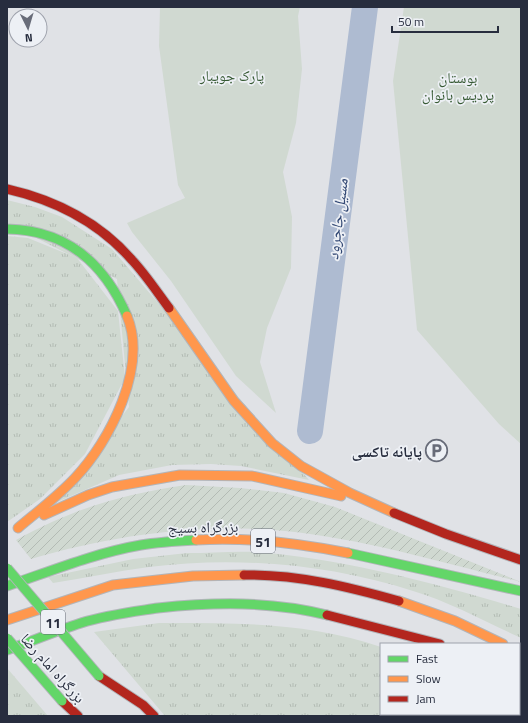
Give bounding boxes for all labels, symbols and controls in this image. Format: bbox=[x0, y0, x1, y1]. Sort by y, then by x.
north arrow bbox=[8, 8, 48, 48]
scale bar bbox=[392, 8, 498, 34]
text: 50 m bbox=[398, 12, 424, 31]
text: N bbox=[24, 30, 33, 46]
park label: پارک جویبار bbox=[199, 64, 264, 87]
park label: بوستان پردیس بانوان bbox=[422, 66, 494, 106]
water label: مسیل جاجرود bbox=[320, 176, 354, 261]
parking icon: پایانه تاکسی bbox=[424, 438, 450, 464]
place label: پایانه تاکسی bbox=[352, 440, 422, 463]
street label: بزرگراه بسیج bbox=[167, 515, 239, 539]
road number: 51 bbox=[251, 529, 275, 553]
road number: 11 bbox=[41, 610, 65, 634]
street label: بزرگراه امام رضا bbox=[15, 628, 91, 708]
legend bbox=[380, 643, 520, 715]
text: Fast bbox=[416, 649, 439, 668]
text: Slow bbox=[416, 669, 441, 688]
text: Jam bbox=[416, 689, 436, 708]

